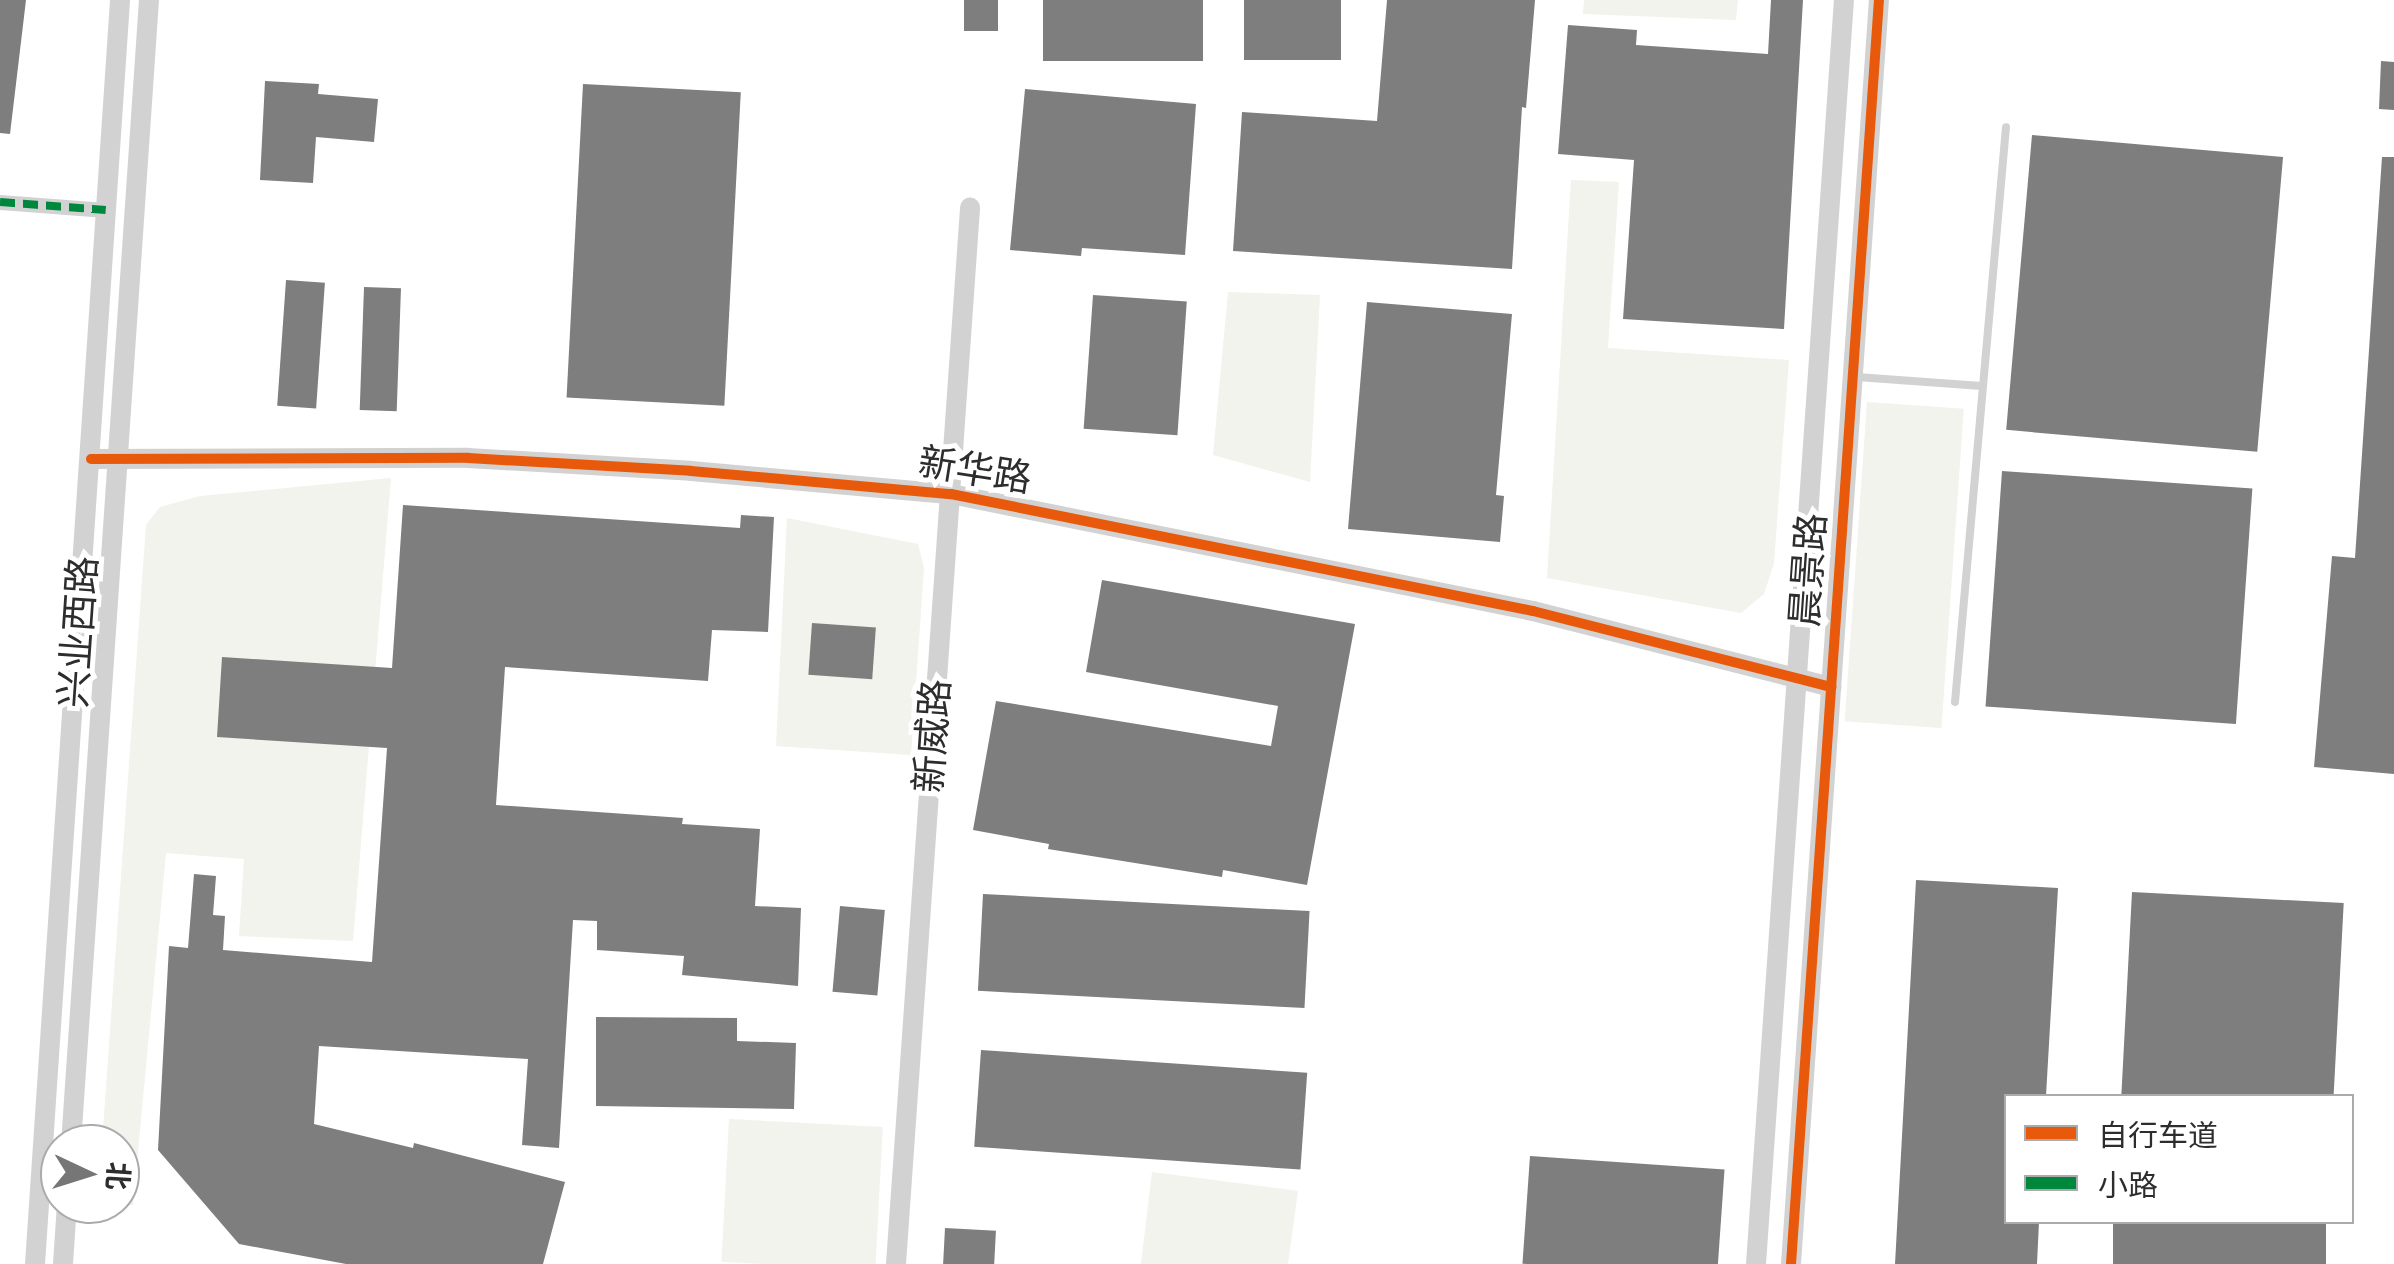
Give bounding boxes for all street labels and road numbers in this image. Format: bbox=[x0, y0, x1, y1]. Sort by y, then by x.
street label: 新华路 bbox=[915, 440, 1035, 502]
street label: 晨景路 bbox=[1782, 512, 1836, 628]
street label: 兴业西路 bbox=[51, 555, 107, 709]
street label: 新威路 bbox=[906, 678, 960, 794]

